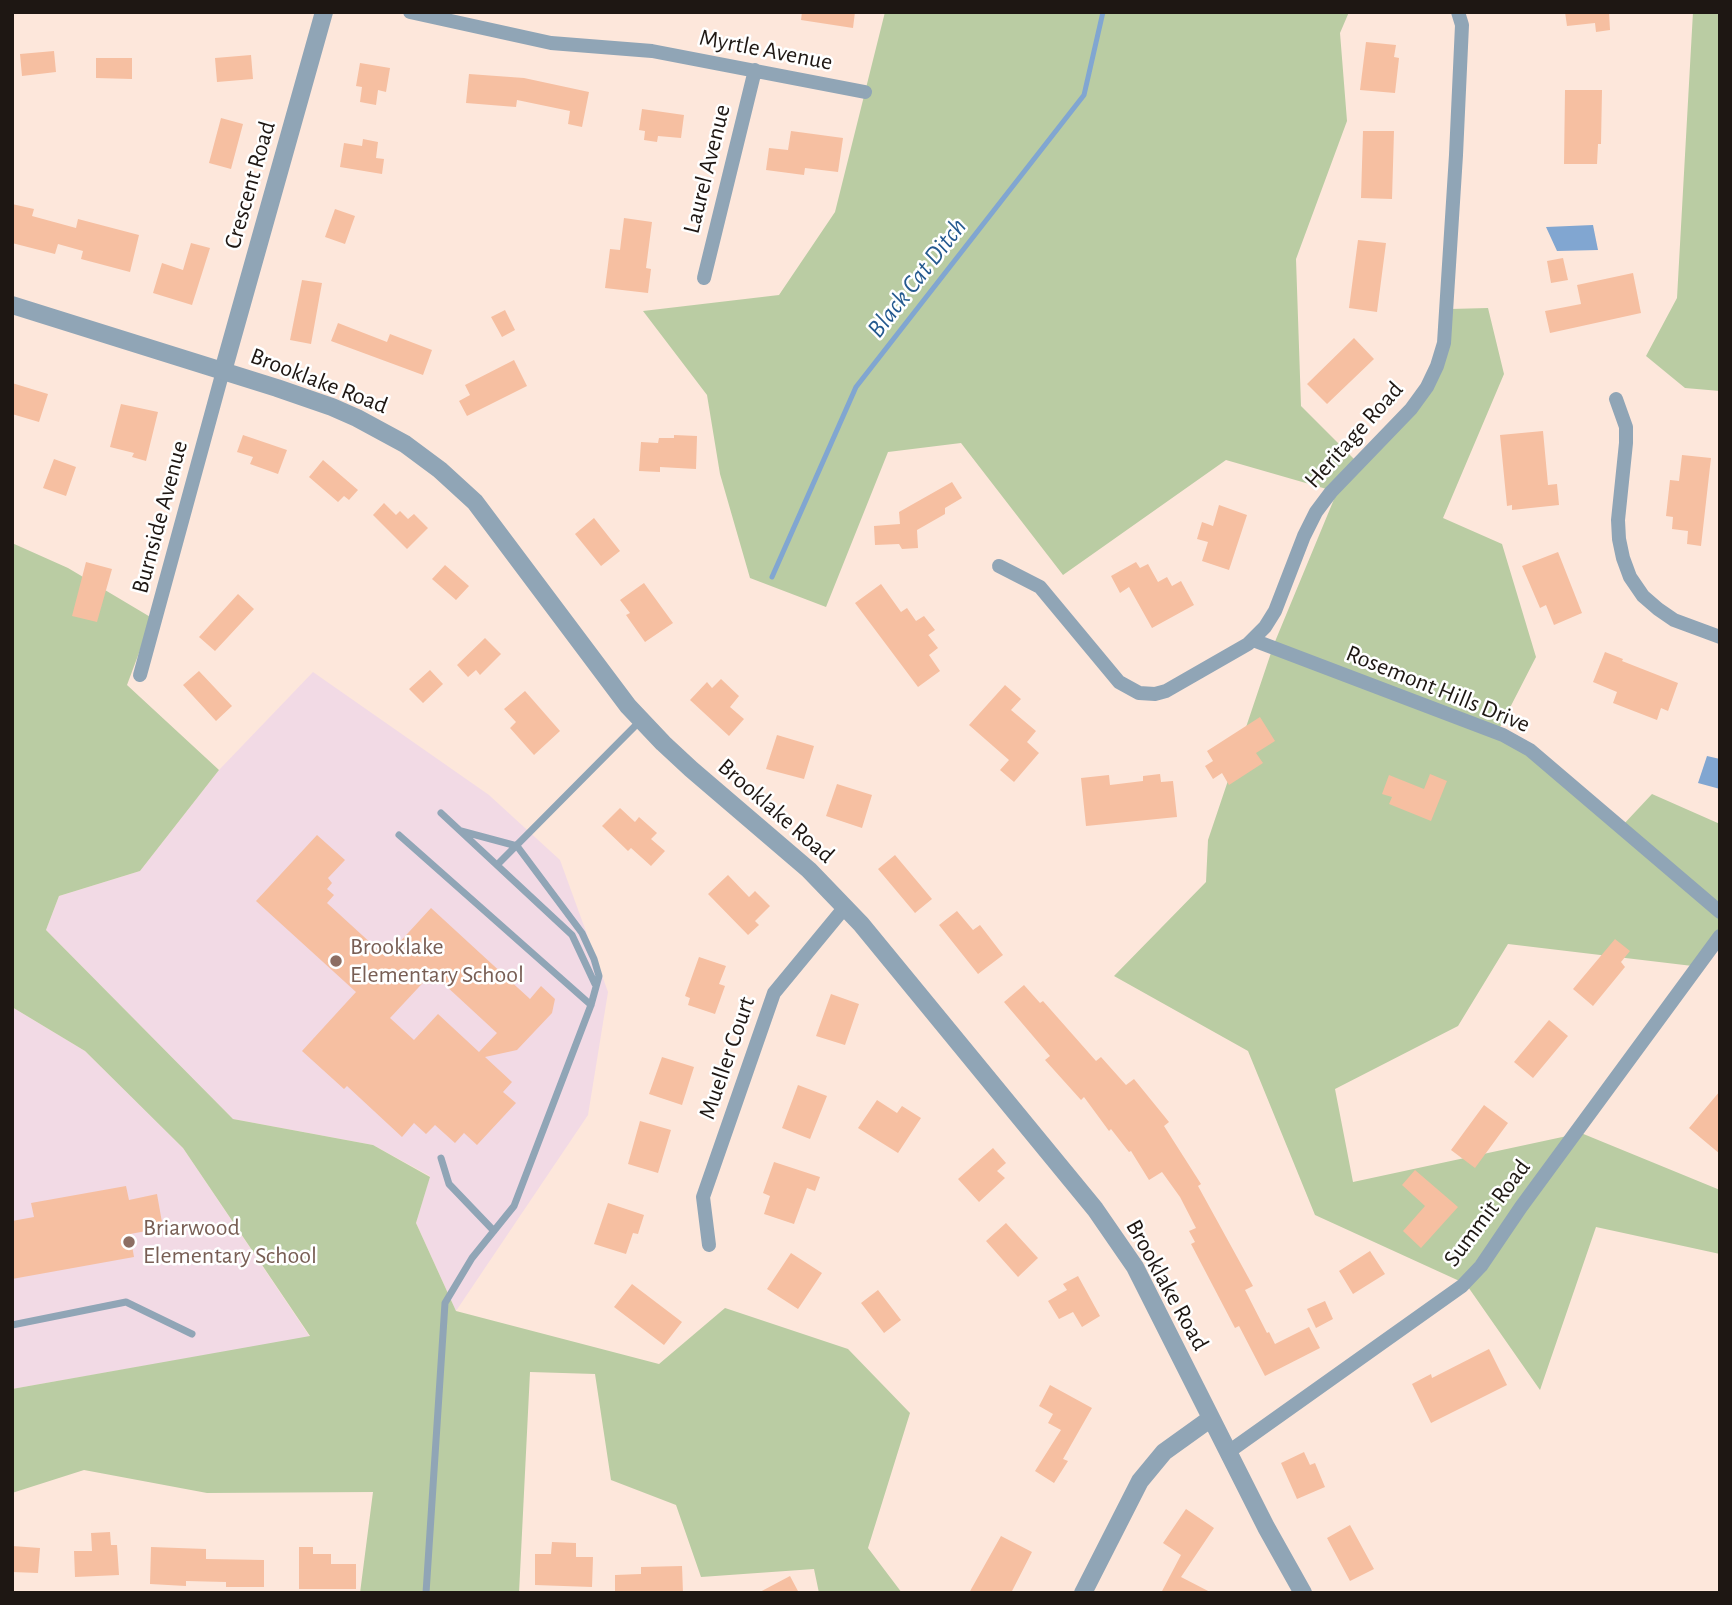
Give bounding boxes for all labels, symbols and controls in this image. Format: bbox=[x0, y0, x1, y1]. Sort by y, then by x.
street label: Myrtle Avenue bbox=[697, 23, 835, 77]
street label: Laurel Avenue bbox=[677, 102, 737, 236]
street label: Crescent Road bbox=[218, 118, 282, 252]
water label: Black Cat Ditch bbox=[861, 212, 973, 344]
street label: Brooklake Road bbox=[246, 342, 392, 420]
street label: Heritage Road bbox=[1299, 376, 1409, 494]
street label: Burnside Avenue bbox=[126, 437, 194, 597]
street label: Rosemont Hills Drive bbox=[1342, 639, 1534, 739]
street label: Brooklake Road bbox=[712, 752, 840, 870]
place label: Brooklake Elementary School bbox=[350, 933, 524, 989]
marker: Brooklake Elementary School bbox=[328, 953, 344, 969]
street label: Mueller Court bbox=[693, 993, 761, 1123]
street label: Summit Road bbox=[1437, 1154, 1537, 1272]
place label: Briarwood Elementary School bbox=[143, 1214, 317, 1270]
street label: Brooklake Road bbox=[1119, 1215, 1215, 1355]
marker: Briarwood Elementary School bbox=[121, 1234, 137, 1250]

